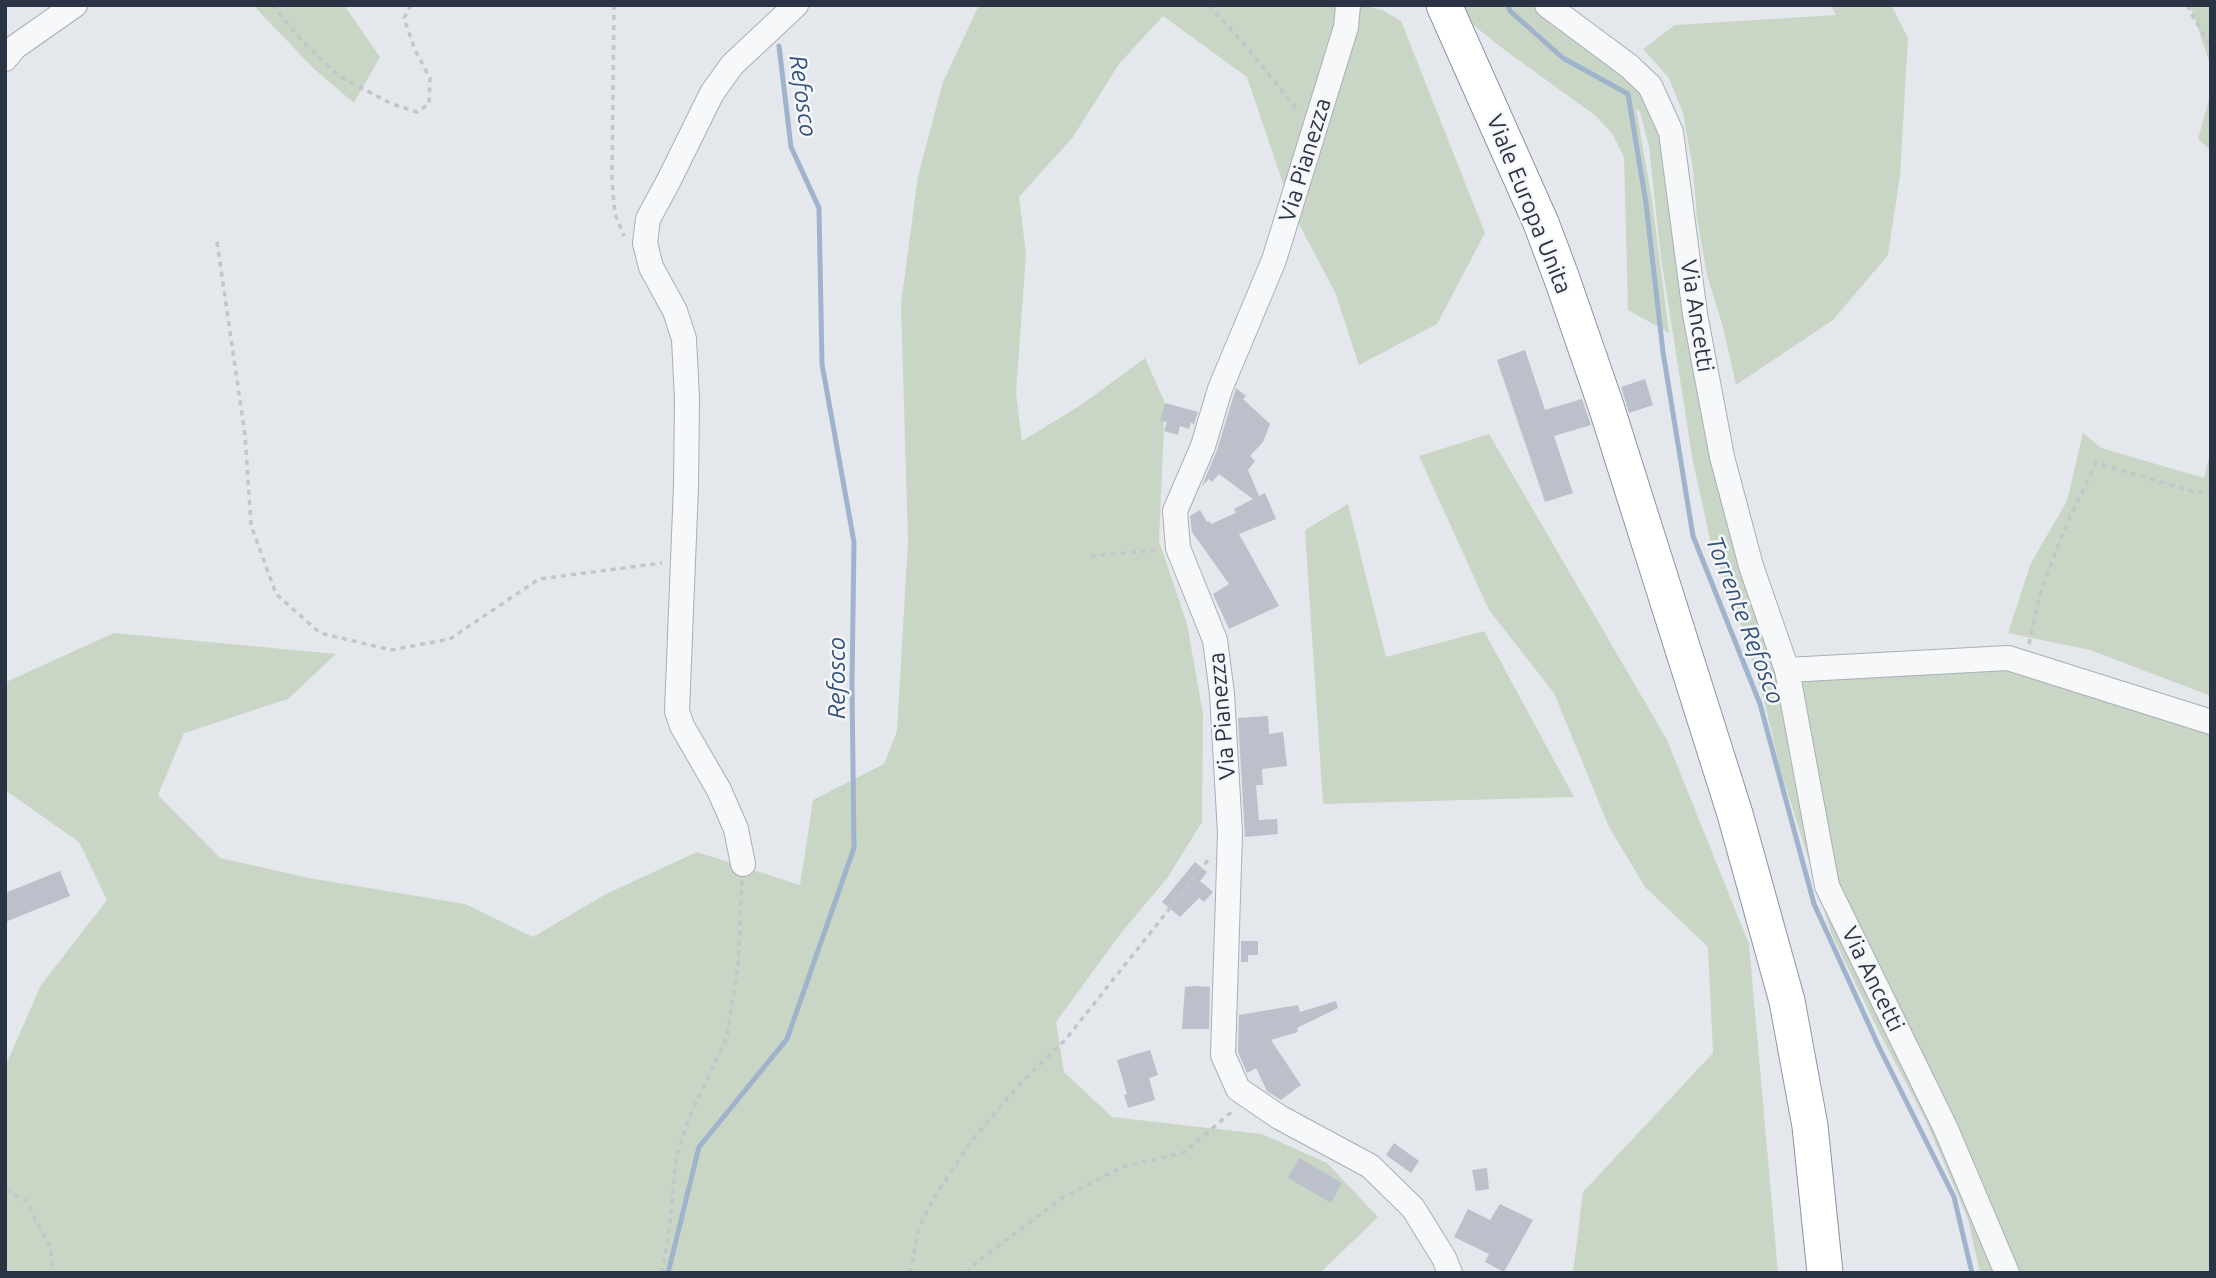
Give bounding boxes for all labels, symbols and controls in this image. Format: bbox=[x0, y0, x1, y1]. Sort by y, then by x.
water label: Refosco bbox=[783, 53, 823, 139]
street label: Via Pianezza bbox=[1273, 95, 1337, 225]
street label: Viale Europa Unita bbox=[1481, 110, 1577, 298]
street label: Via Ancetti bbox=[1675, 258, 1719, 374]
water label: Torrente Refosco bbox=[1700, 532, 1790, 708]
water label: Refosco bbox=[823, 637, 851, 719]
street label: Via Pianezza bbox=[1203, 651, 1241, 781]
street label: Via Ancetti bbox=[1836, 922, 1910, 1036]

